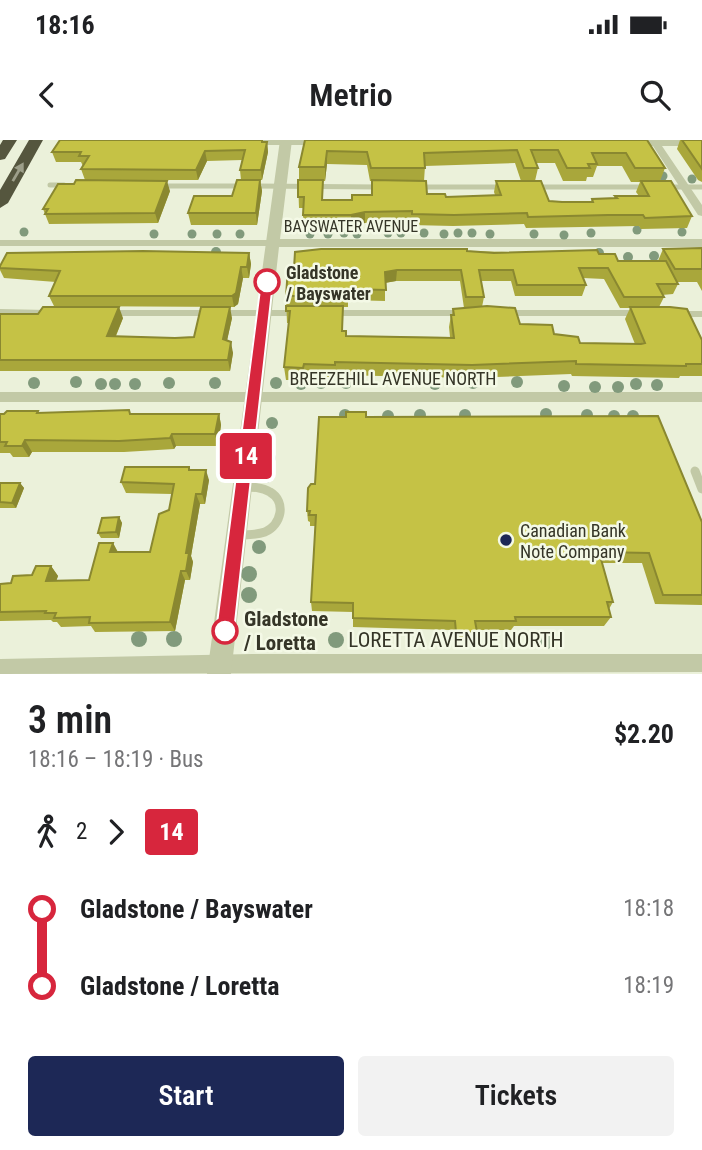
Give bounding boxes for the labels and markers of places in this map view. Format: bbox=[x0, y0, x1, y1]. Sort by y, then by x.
place label: Gladstone / Bayswater bbox=[285, 262, 371, 304]
marker: Gladstone / Bayswater bbox=[254, 269, 280, 295]
place label: Canadian Bank Note Company bbox=[520, 520, 626, 562]
marker: Canadian Bank Note Company bbox=[498, 532, 514, 548]
place label: Gladstone / Loretta bbox=[243, 607, 328, 655]
marker: Gladstone / Loretta bbox=[212, 618, 238, 644]

